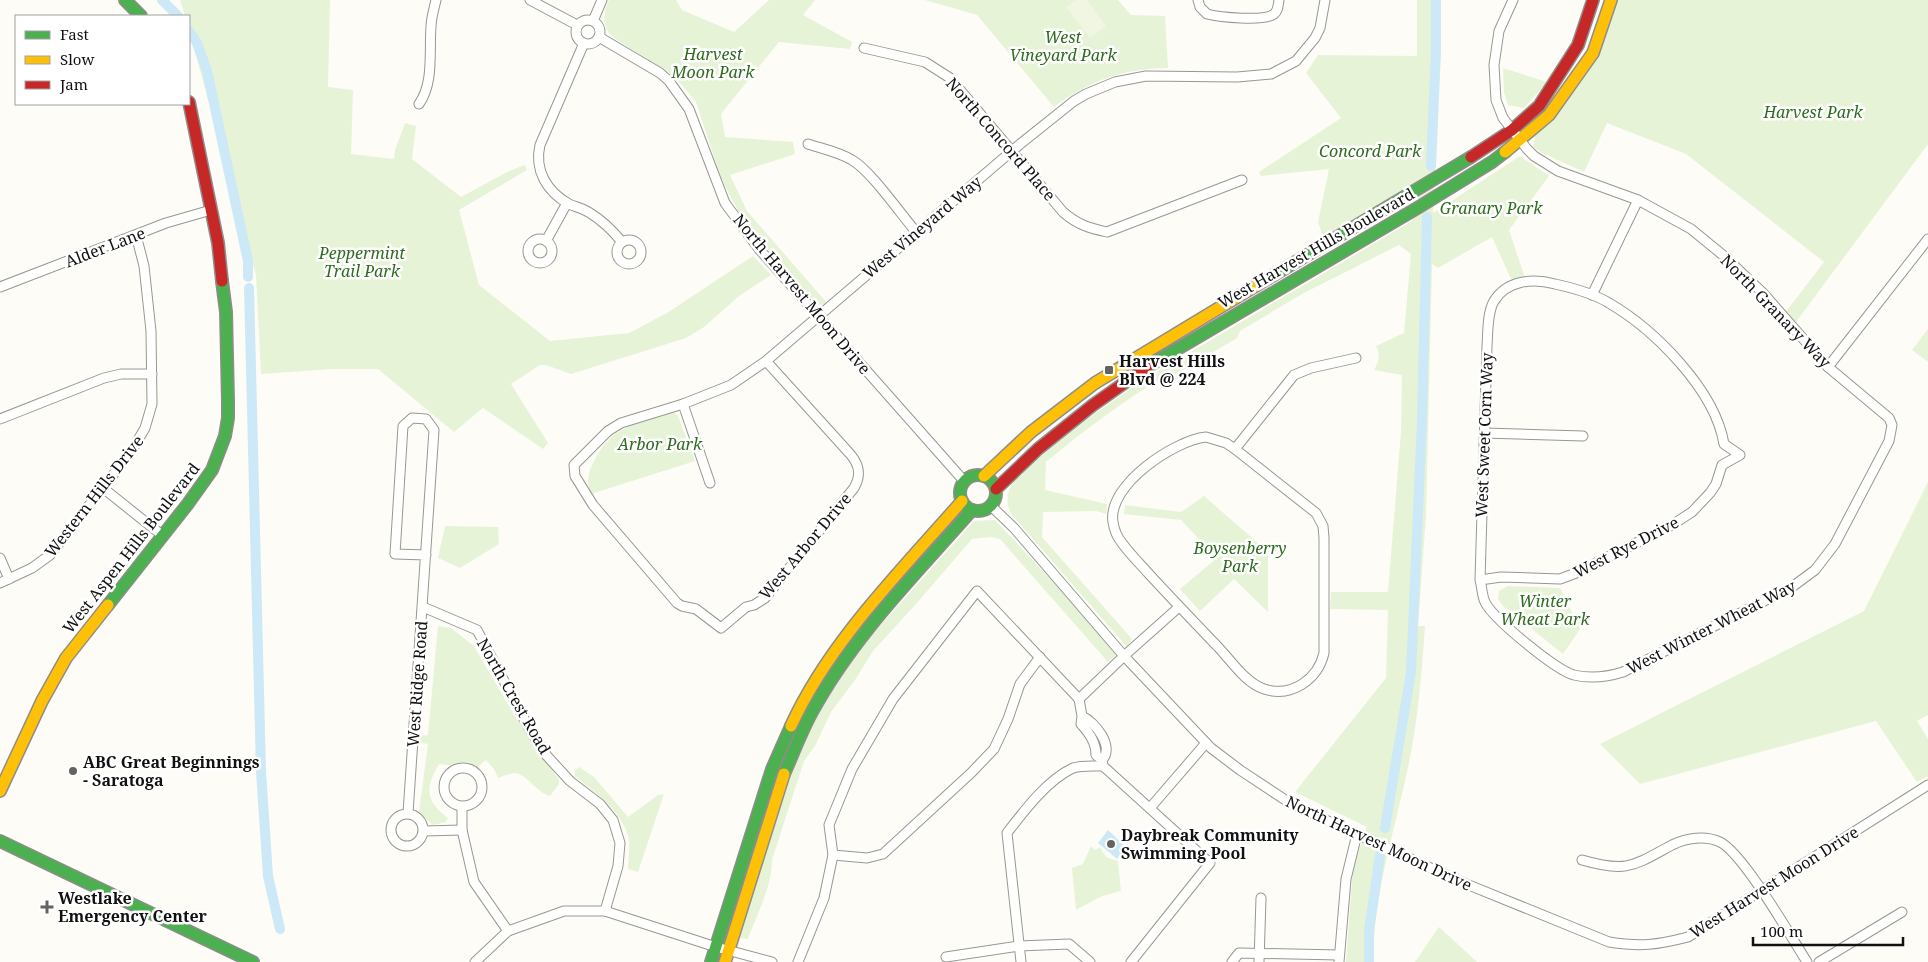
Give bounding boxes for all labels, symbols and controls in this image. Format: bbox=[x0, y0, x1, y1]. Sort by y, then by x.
legend bbox=[15, 15, 190, 105]
text: Fast bbox=[60, 24, 89, 44]
park label: West Vineyard Park bbox=[1009, 26, 1118, 66]
park label: Harvest Moon Park bbox=[671, 43, 755, 83]
text: Slow bbox=[60, 49, 94, 69]
street label: North Concord Place bbox=[941, 73, 1061, 205]
text: Jam bbox=[59, 74, 88, 94]
park label: Harvest Park bbox=[1762, 101, 1863, 123]
park label: Concord Park bbox=[1319, 140, 1422, 162]
street label: West Vineyard Way bbox=[858, 170, 987, 283]
street label: West Harvest Hills Boulevard bbox=[1214, 183, 1418, 313]
park label: Granary Park bbox=[1440, 197, 1543, 219]
street label: North Harvest Moon Drive bbox=[728, 209, 876, 379]
street label: Alder Lane bbox=[62, 222, 148, 272]
park label: Peppermint Trail Park bbox=[318, 242, 405, 282]
street label: North Granary Way bbox=[1716, 249, 1837, 373]
place label: Harvest Hills Blvd @ 224 bbox=[1119, 350, 1225, 390]
street label: West Sweet Corn Way bbox=[1470, 351, 1498, 518]
marker: Harvest Hills Blvd @ 224 bbox=[1103, 364, 1115, 376]
street label: Western Hills Drive bbox=[39, 431, 149, 561]
park label: Arbor Park bbox=[617, 433, 703, 455]
street label: West Aspen Hills Boulevard bbox=[57, 458, 205, 638]
street label: West Arbor Drive bbox=[754, 488, 856, 604]
street label: West Rye Drive bbox=[1570, 511, 1682, 583]
park label: Boysenberry Park bbox=[1193, 537, 1286, 577]
street label: West Winter Wheat Way bbox=[1623, 574, 1800, 679]
park label: Winter Wheat Park bbox=[1500, 590, 1591, 630]
street label: West Ridge Road bbox=[402, 620, 432, 748]
street label: North Crest Road bbox=[472, 634, 556, 758]
place label: ABC Great Beginnings - Saratoga bbox=[83, 751, 260, 791]
marker: ABC Great Beginnings - Saratoga bbox=[67, 765, 79, 777]
street label: North Harvest Moon Drive bbox=[1282, 790, 1476, 896]
street label: West Harvest Moon Drive bbox=[1685, 821, 1863, 943]
place label: Daybreak Community Swimming Pool bbox=[1121, 824, 1299, 864]
marker: Daybreak Community Swimming Pool bbox=[1105, 838, 1117, 850]
place label: Westlake Emergency Center bbox=[58, 887, 208, 927]
marker: Westlake Emergency Center bbox=[40, 900, 54, 914]
scale bar bbox=[1753, 914, 1903, 946]
text: 100 m bbox=[1760, 921, 1803, 941]

